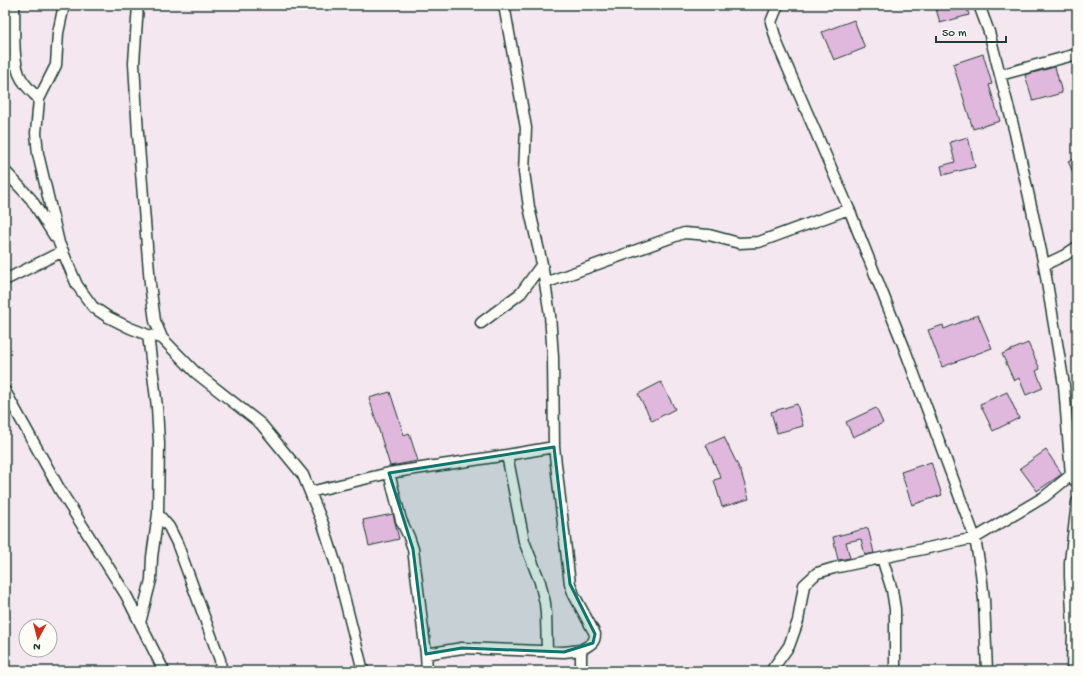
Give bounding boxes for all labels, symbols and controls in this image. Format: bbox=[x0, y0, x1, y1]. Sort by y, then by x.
scale bar bbox=[936, 18, 1006, 44]
text: 50 m bbox=[942, 27, 967, 41]
north arrow bbox=[18, 618, 58, 658]
text: N bbox=[33, 640, 41, 652]

